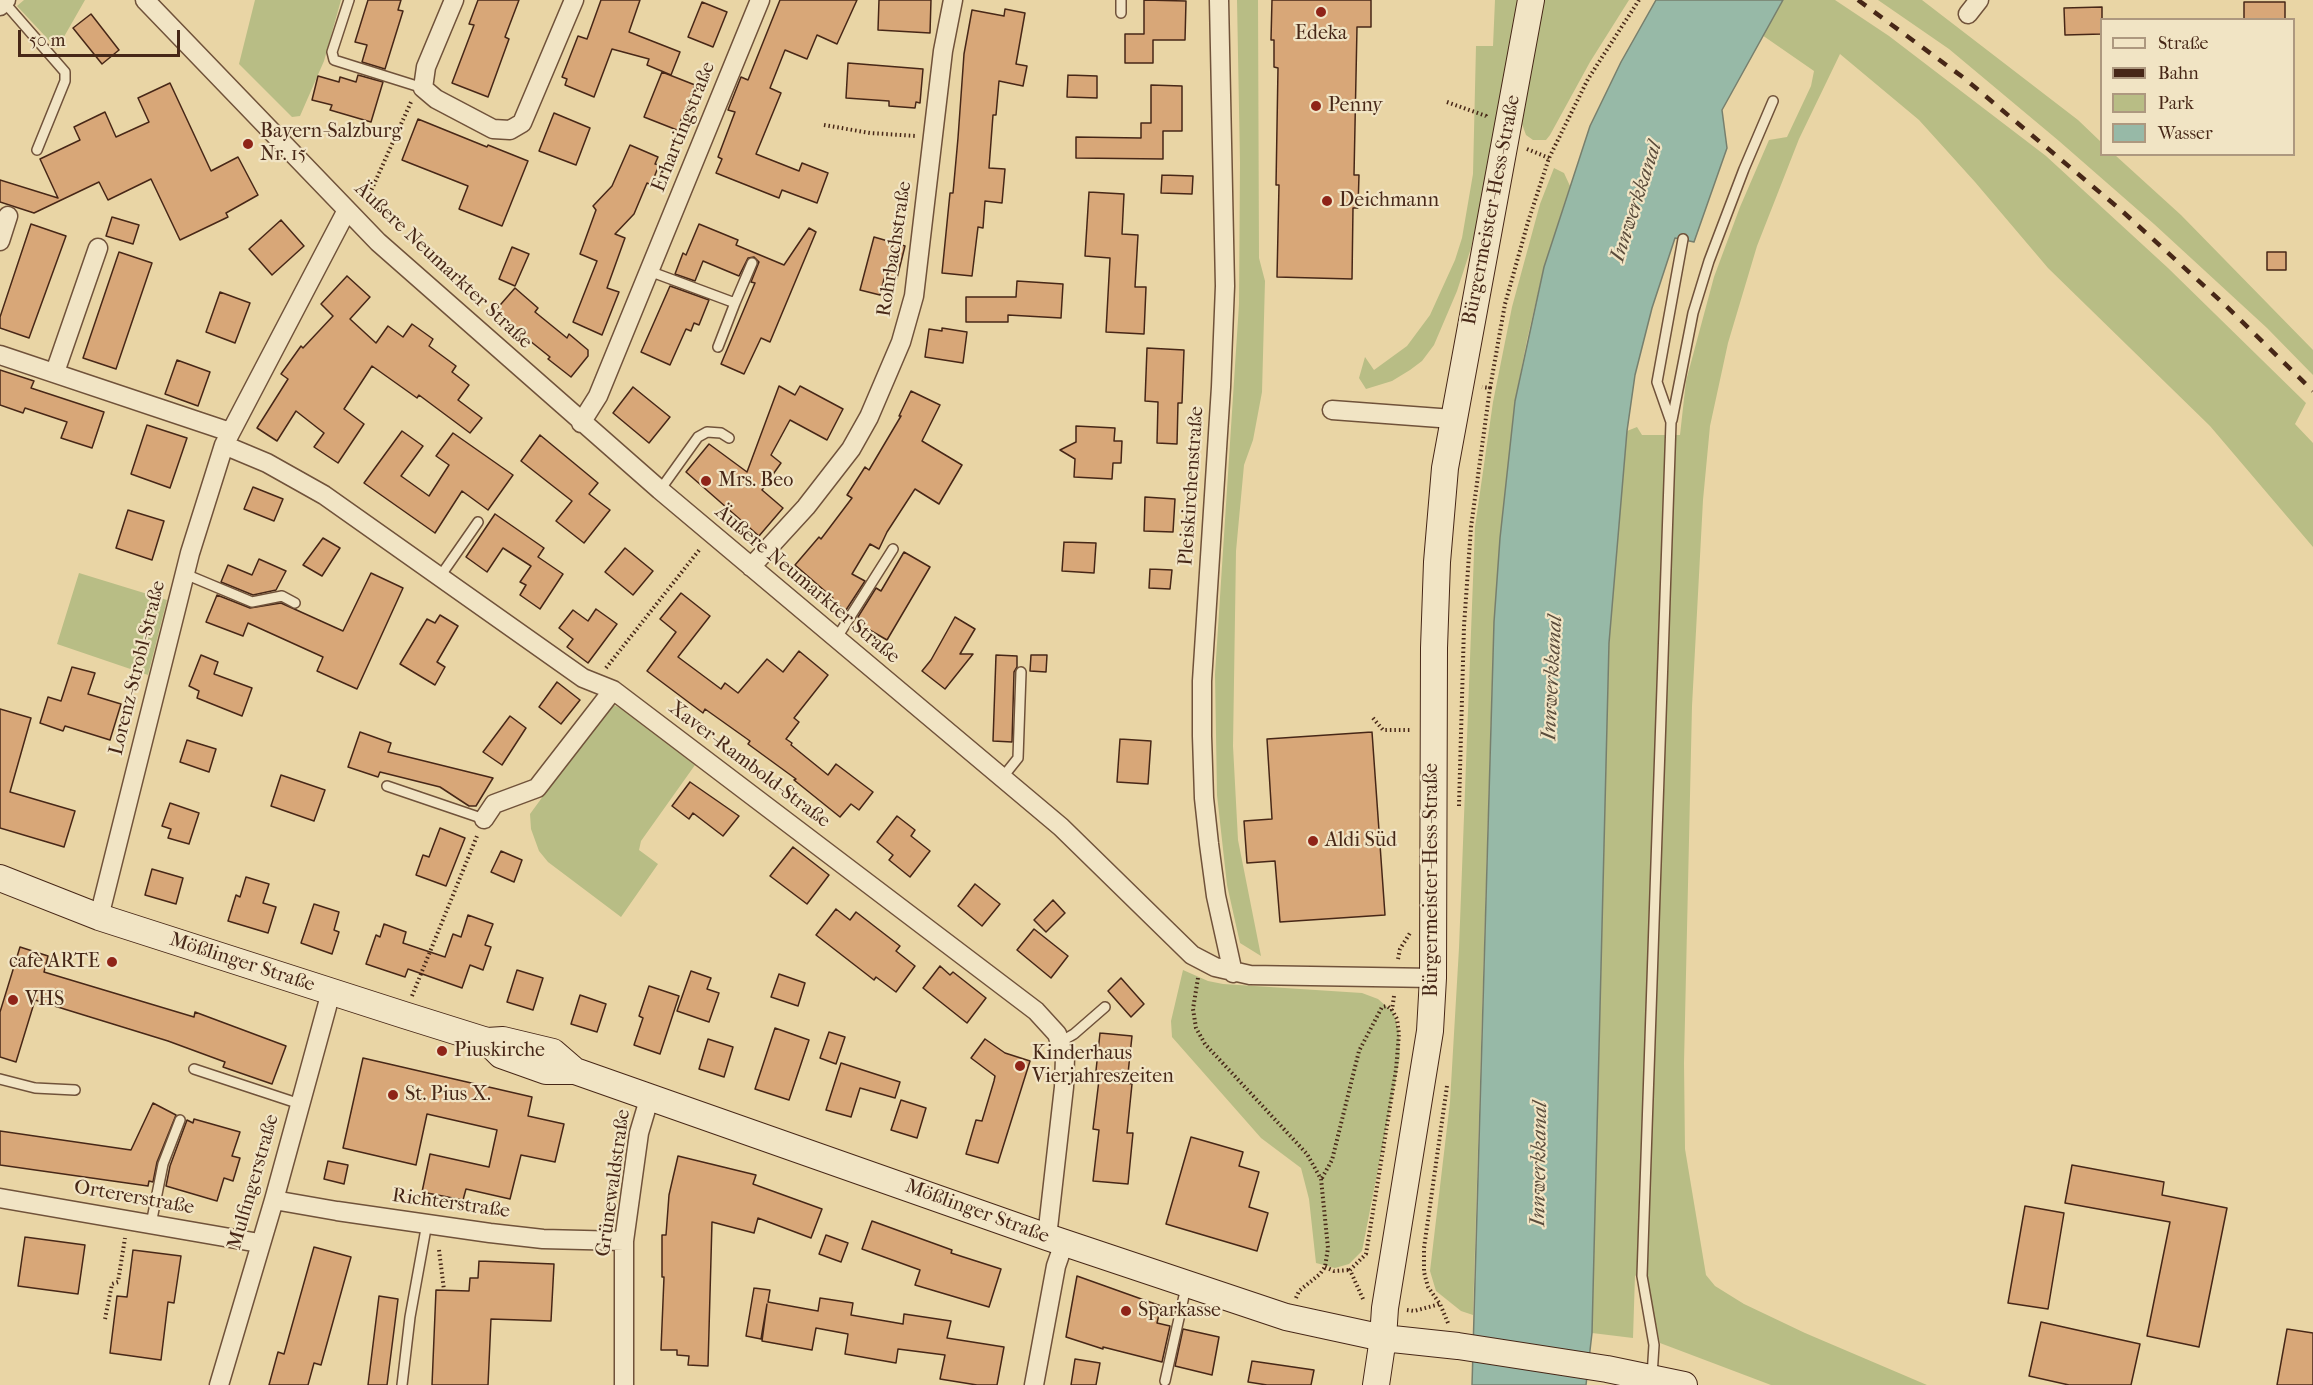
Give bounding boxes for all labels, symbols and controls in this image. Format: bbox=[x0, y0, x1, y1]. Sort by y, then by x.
marker: Edeka bbox=[1314, 5, 1328, 19]
scale bar bbox=[21, 18, 183, 56]
legend bbox=[2100, 18, 2295, 156]
place label: Edeka bbox=[1295, 22, 1347, 46]
text: 50 m bbox=[29, 30, 65, 51]
text: Straße bbox=[2158, 33, 2208, 54]
street label: Erhartingstraße bbox=[647, 58, 721, 196]
text: Bahn bbox=[2158, 63, 2199, 84]
street label: Bürgermeister-Hess-Straße bbox=[1458, 93, 1526, 327]
text: Park bbox=[2158, 93, 2194, 114]
place label: Penny bbox=[1328, 94, 1383, 118]
marker: Penny bbox=[1309, 99, 1323, 113]
place label: Bayern-Salzburg Nr. 15 bbox=[260, 120, 402, 167]
text: Wasser bbox=[2158, 123, 2213, 144]
marker: Bayern-Salzburg Nr. 15 bbox=[241, 137, 255, 151]
water label: Innwerkkanal bbox=[1606, 139, 1668, 265]
street label: Äußere Neumarkter Straße bbox=[349, 177, 537, 355]
street label: Rohrbachstraße bbox=[872, 180, 918, 318]
place label: Deichmann bbox=[1339, 189, 1439, 213]
marker: Deichmann bbox=[1320, 194, 1334, 208]
street label: Pleiskirchenstraße bbox=[1174, 405, 1210, 567]
place label: Mrs. Beo bbox=[718, 469, 793, 493]
marker: Mrs. Beo bbox=[699, 474, 713, 488]
street label: Äußere Neumarkter Straße bbox=[710, 501, 904, 669]
street label: Lorenz-Strobl-Straße bbox=[105, 578, 171, 758]
water label: Innwerkkanal bbox=[1537, 615, 1569, 741]
street label: Xaver-Rambold-Straße bbox=[663, 696, 835, 834]
street label: Bürgermeister-Hess-Straße bbox=[1420, 763, 1444, 997]
place label: Aldi Süd bbox=[1325, 829, 1397, 853]
marker: Aldi Süd bbox=[1306, 834, 1320, 848]
street label: Mößlinger Straße bbox=[166, 928, 318, 998]
place label: cafè ARTE bbox=[9, 950, 100, 974]
marker: cafè ARTE bbox=[105, 955, 119, 969]
place label: VHS bbox=[25, 988, 64, 1012]
marker: VHS bbox=[6, 993, 20, 1007]
place label: Piuskirche bbox=[454, 1039, 545, 1063]
place label: Kinderhaus Vierjahreszeiten bbox=[1032, 1042, 1174, 1089]
marker: Piuskirche bbox=[435, 1044, 449, 1058]
marker: Kinderhaus Vierjahreszeiten bbox=[1013, 1059, 1027, 1073]
place label: St. Pius X. bbox=[405, 1083, 491, 1107]
marker: St. Pius X. bbox=[386, 1088, 400, 1102]
water label: Innwerkkanal bbox=[1526, 1101, 1554, 1227]
street label: Grünewaldstraße bbox=[592, 1108, 636, 1258]
street label: Mulfingerstraße bbox=[223, 1111, 285, 1253]
street label: Mößlinger Straße bbox=[902, 1175, 1052, 1249]
street label: Ortererstraße bbox=[72, 1176, 196, 1220]
street label: Richterstraße bbox=[391, 1184, 511, 1224]
place label: Sparkasse bbox=[1138, 1299, 1221, 1323]
marker: Sparkasse bbox=[1119, 1304, 1133, 1318]

